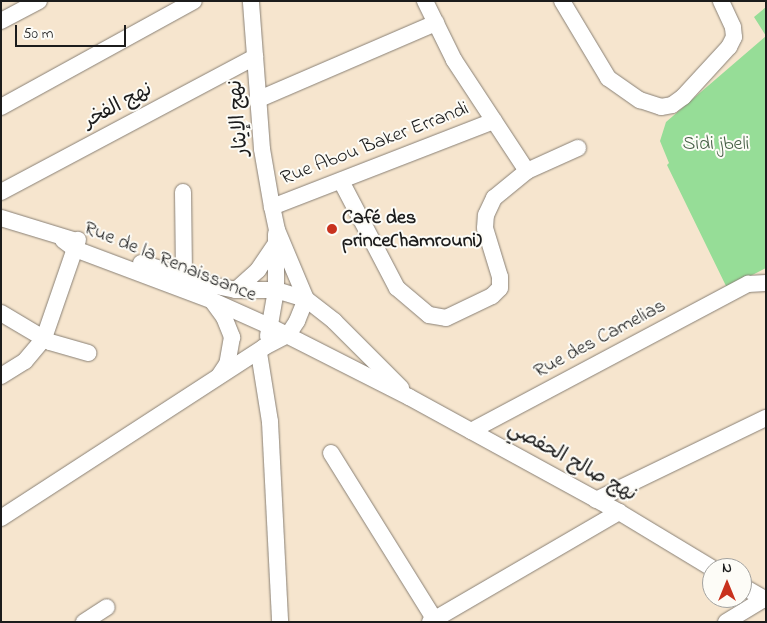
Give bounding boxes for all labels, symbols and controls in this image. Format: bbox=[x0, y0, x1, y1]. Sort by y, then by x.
scale bar bbox=[18, 15, 129, 47]
text: 50 m bbox=[23, 23, 53, 45]
street label: نهج الفخر bbox=[79, 78, 157, 134]
street label: نهج الإيثار bbox=[224, 79, 254, 157]
street label: Rue Abou Baker Errandi bbox=[278, 97, 472, 191]
park label: Sidi jbeli bbox=[683, 132, 749, 156]
place label: Café des prince(hamrouni) bbox=[342, 206, 482, 253]
street label: Rue de la Renaissance bbox=[80, 216, 260, 308]
marker: Café des prince(hamrouni) bbox=[326, 223, 338, 235]
street label: Rue des Camelias bbox=[530, 294, 670, 384]
street label: نهج صالح الحفصي bbox=[503, 417, 641, 507]
north arrow bbox=[702, 558, 752, 608]
text: N bbox=[722, 558, 732, 579]

